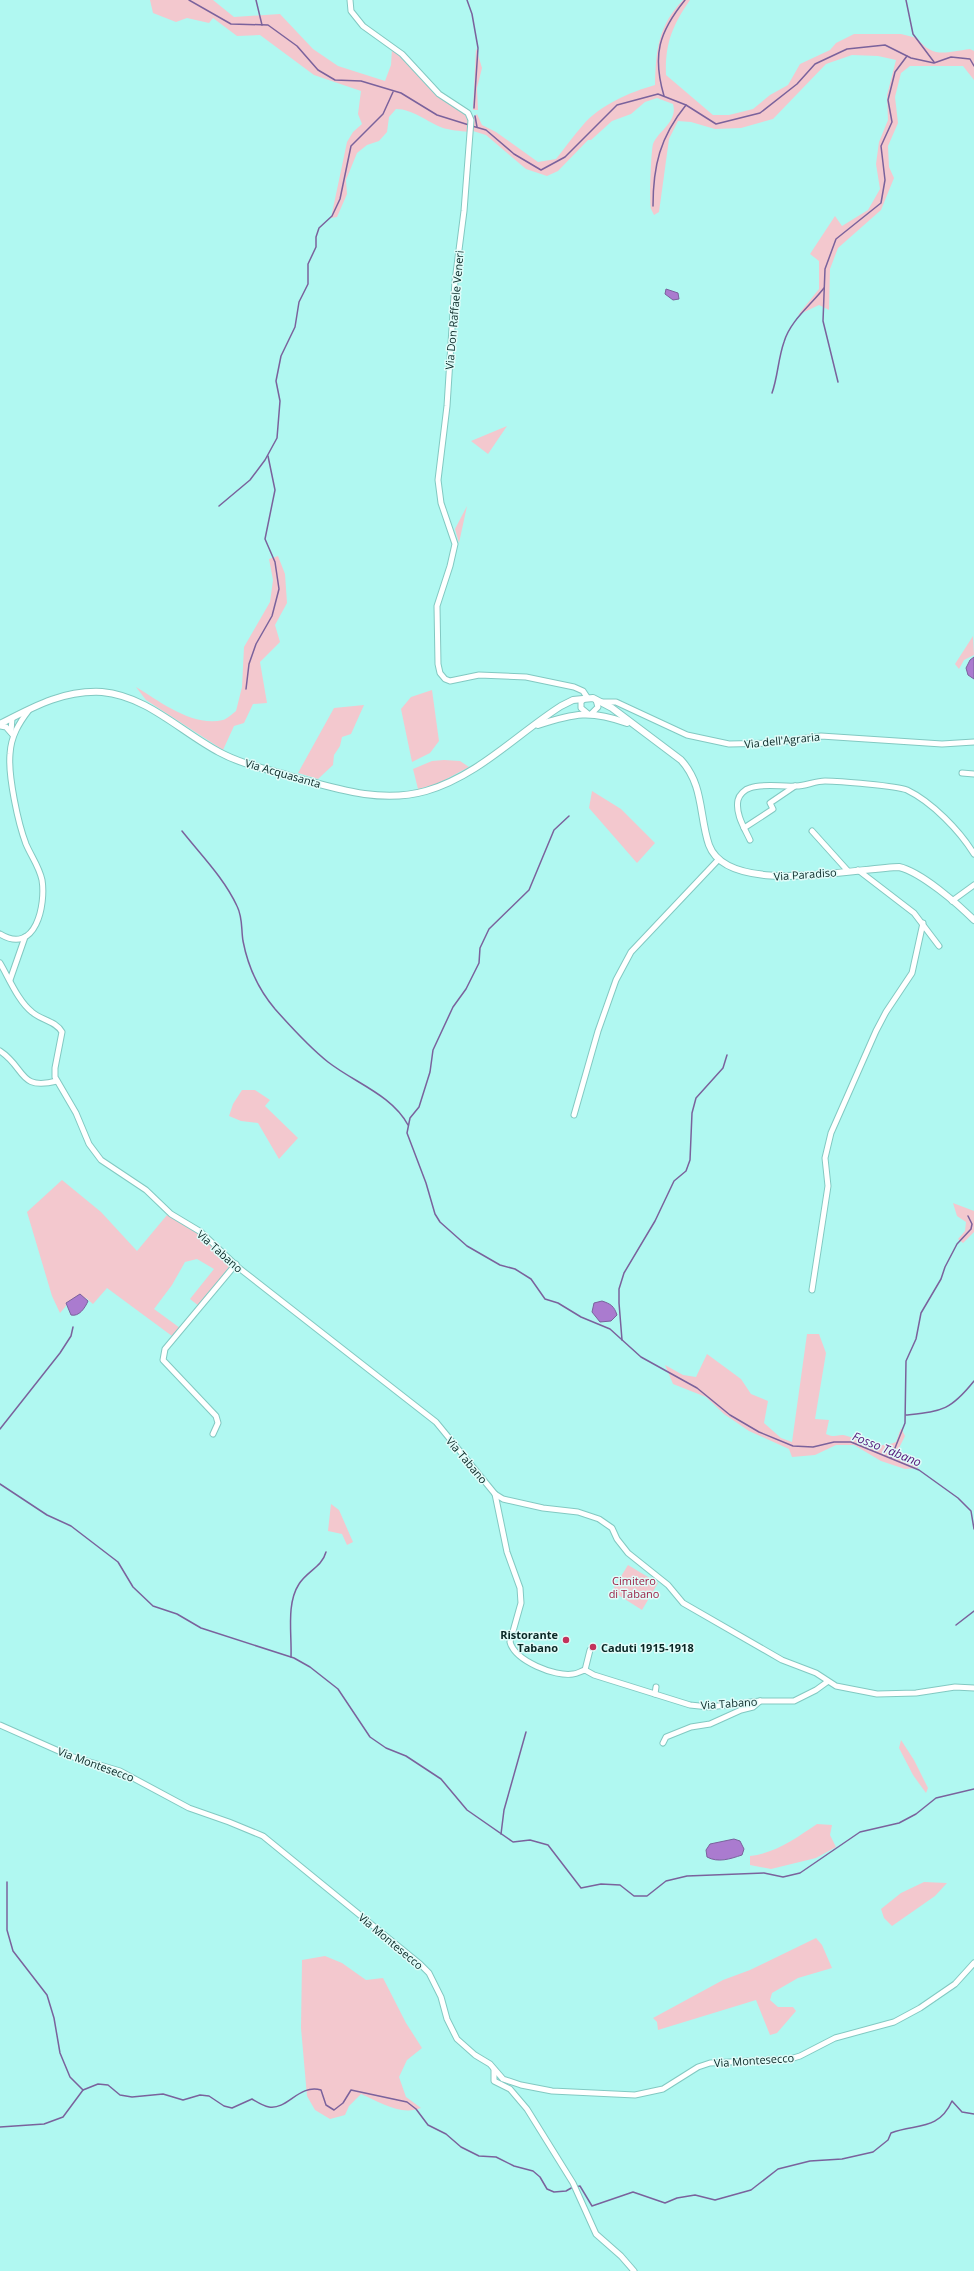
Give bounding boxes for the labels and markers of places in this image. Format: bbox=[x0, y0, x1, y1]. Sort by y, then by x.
place label: Ristorante Tabano bbox=[500, 1627, 558, 1655]
marker: Ristorante Tabano bbox=[561, 1635, 571, 1645]
place label: Caduti 1915-1918 bbox=[601, 1640, 694, 1655]
marker: Caduti 1915-1918 bbox=[588, 1642, 598, 1652]

